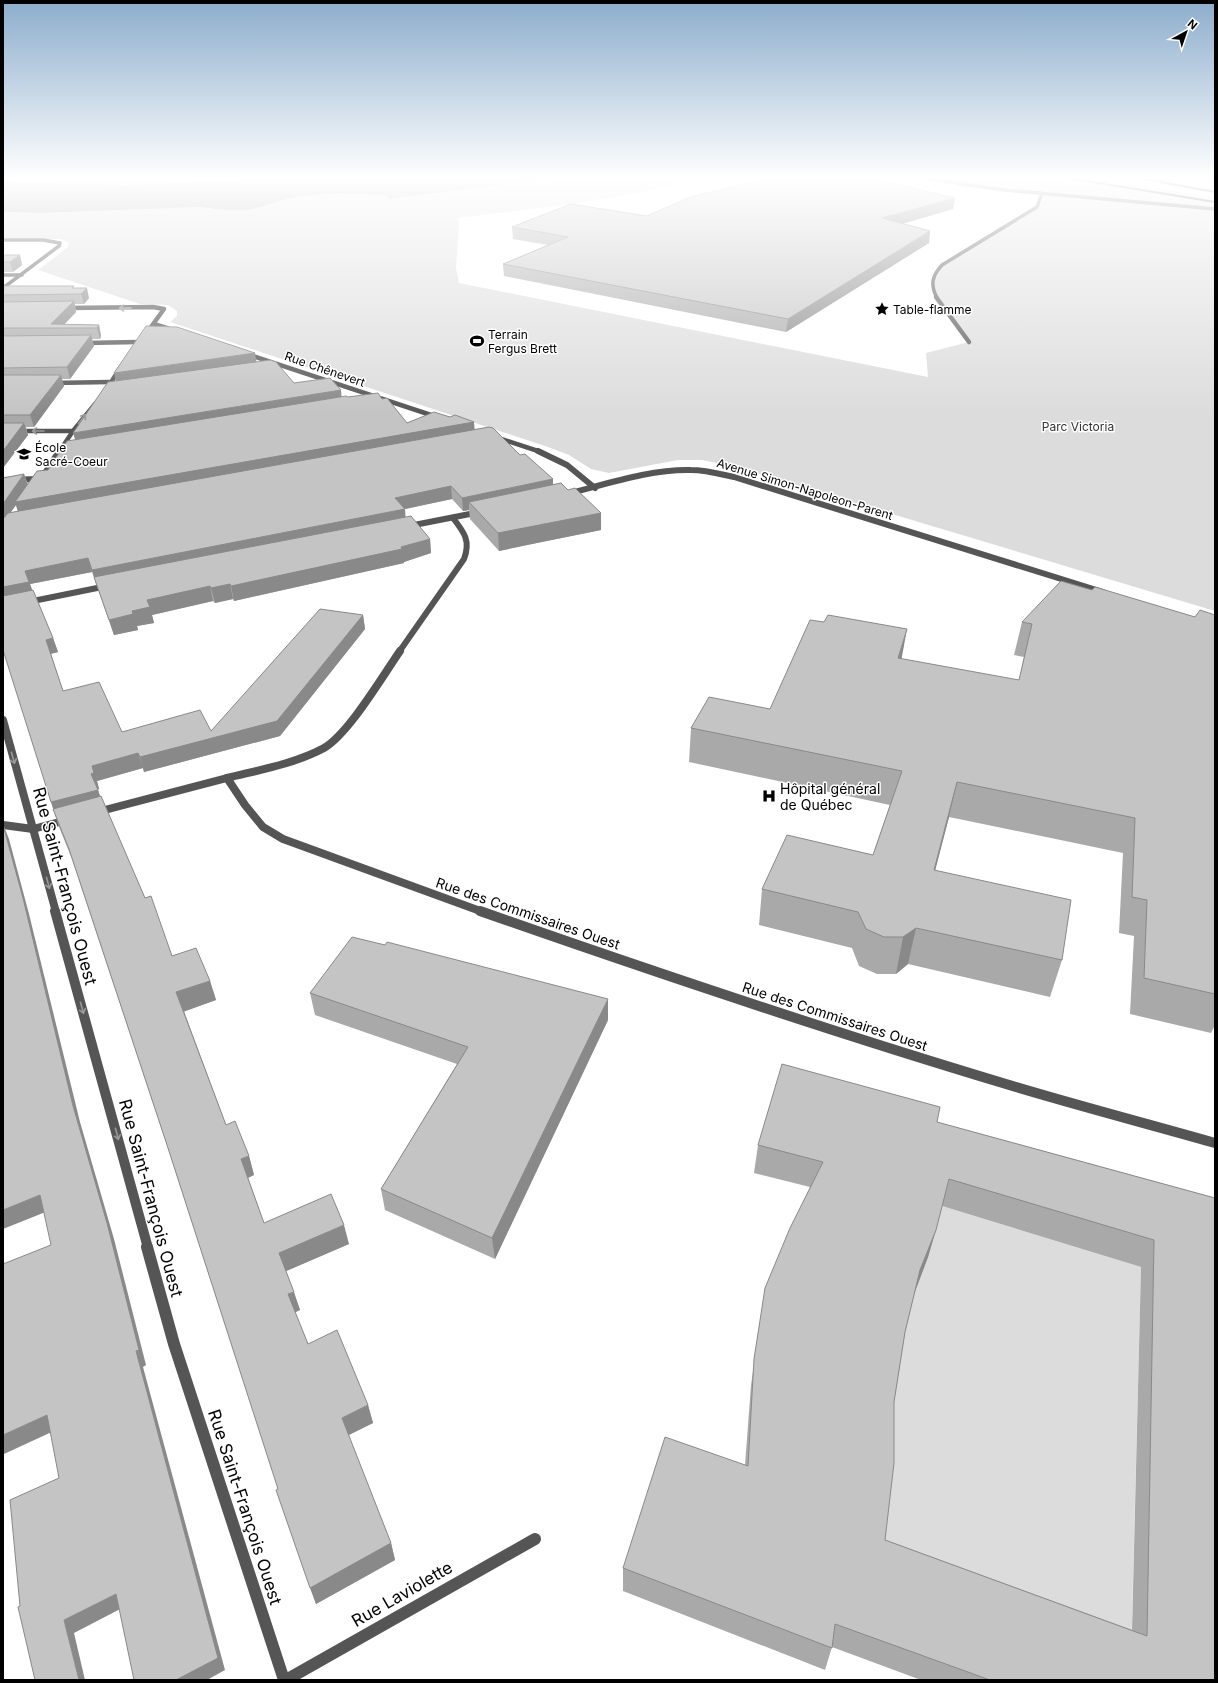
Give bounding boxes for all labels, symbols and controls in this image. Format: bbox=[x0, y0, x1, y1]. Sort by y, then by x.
north arrow bbox=[1166, 12, 1206, 52]
text: N bbox=[1185, 16, 1200, 32]
place icon: Table-flamme bbox=[874, 301, 890, 317]
place label: Table-flamme bbox=[893, 302, 971, 317]
one-way arrow bbox=[119, 304, 132, 311]
place label: Terrain Fergus Brett bbox=[488, 327, 557, 356]
sports icon: Terrain Fergus Brett bbox=[469, 333, 485, 349]
street label: Rue Chênevert bbox=[283, 348, 367, 390]
one-way arrow bbox=[78, 414, 87, 424]
park label: Parc Victoria bbox=[1042, 419, 1114, 434]
one-way arrow bbox=[32, 427, 45, 435]
place label: École Sacré-Coeur bbox=[35, 440, 108, 469]
school or university icon: École Sacré-Coeur bbox=[16, 446, 32, 462]
street label: Avenue Simon-Napoleon-Parent bbox=[715, 455, 895, 523]
one-way arrow bbox=[10, 751, 18, 764]
place label: Hôpital général de Québec bbox=[780, 780, 880, 813]
street label: Rue Saint-François Ouest bbox=[29, 785, 101, 988]
hospital icon: Hôpital général de Québec bbox=[761, 788, 777, 804]
street label: Rue des Commissaires Ouest bbox=[434, 873, 623, 953]
one-way arrow bbox=[45, 876, 52, 889]
street label: Rue des Commissaires Ouest bbox=[740, 978, 930, 1054]
one-way arrow bbox=[79, 1002, 86, 1015]
street label: Rue Saint-François Ouest bbox=[115, 1097, 187, 1300]
one-way arrow bbox=[113, 1127, 121, 1140]
street label: Rue Saint-François Ouest bbox=[204, 1407, 286, 1608]
street label: Rue Laviolette bbox=[348, 1557, 456, 1631]

